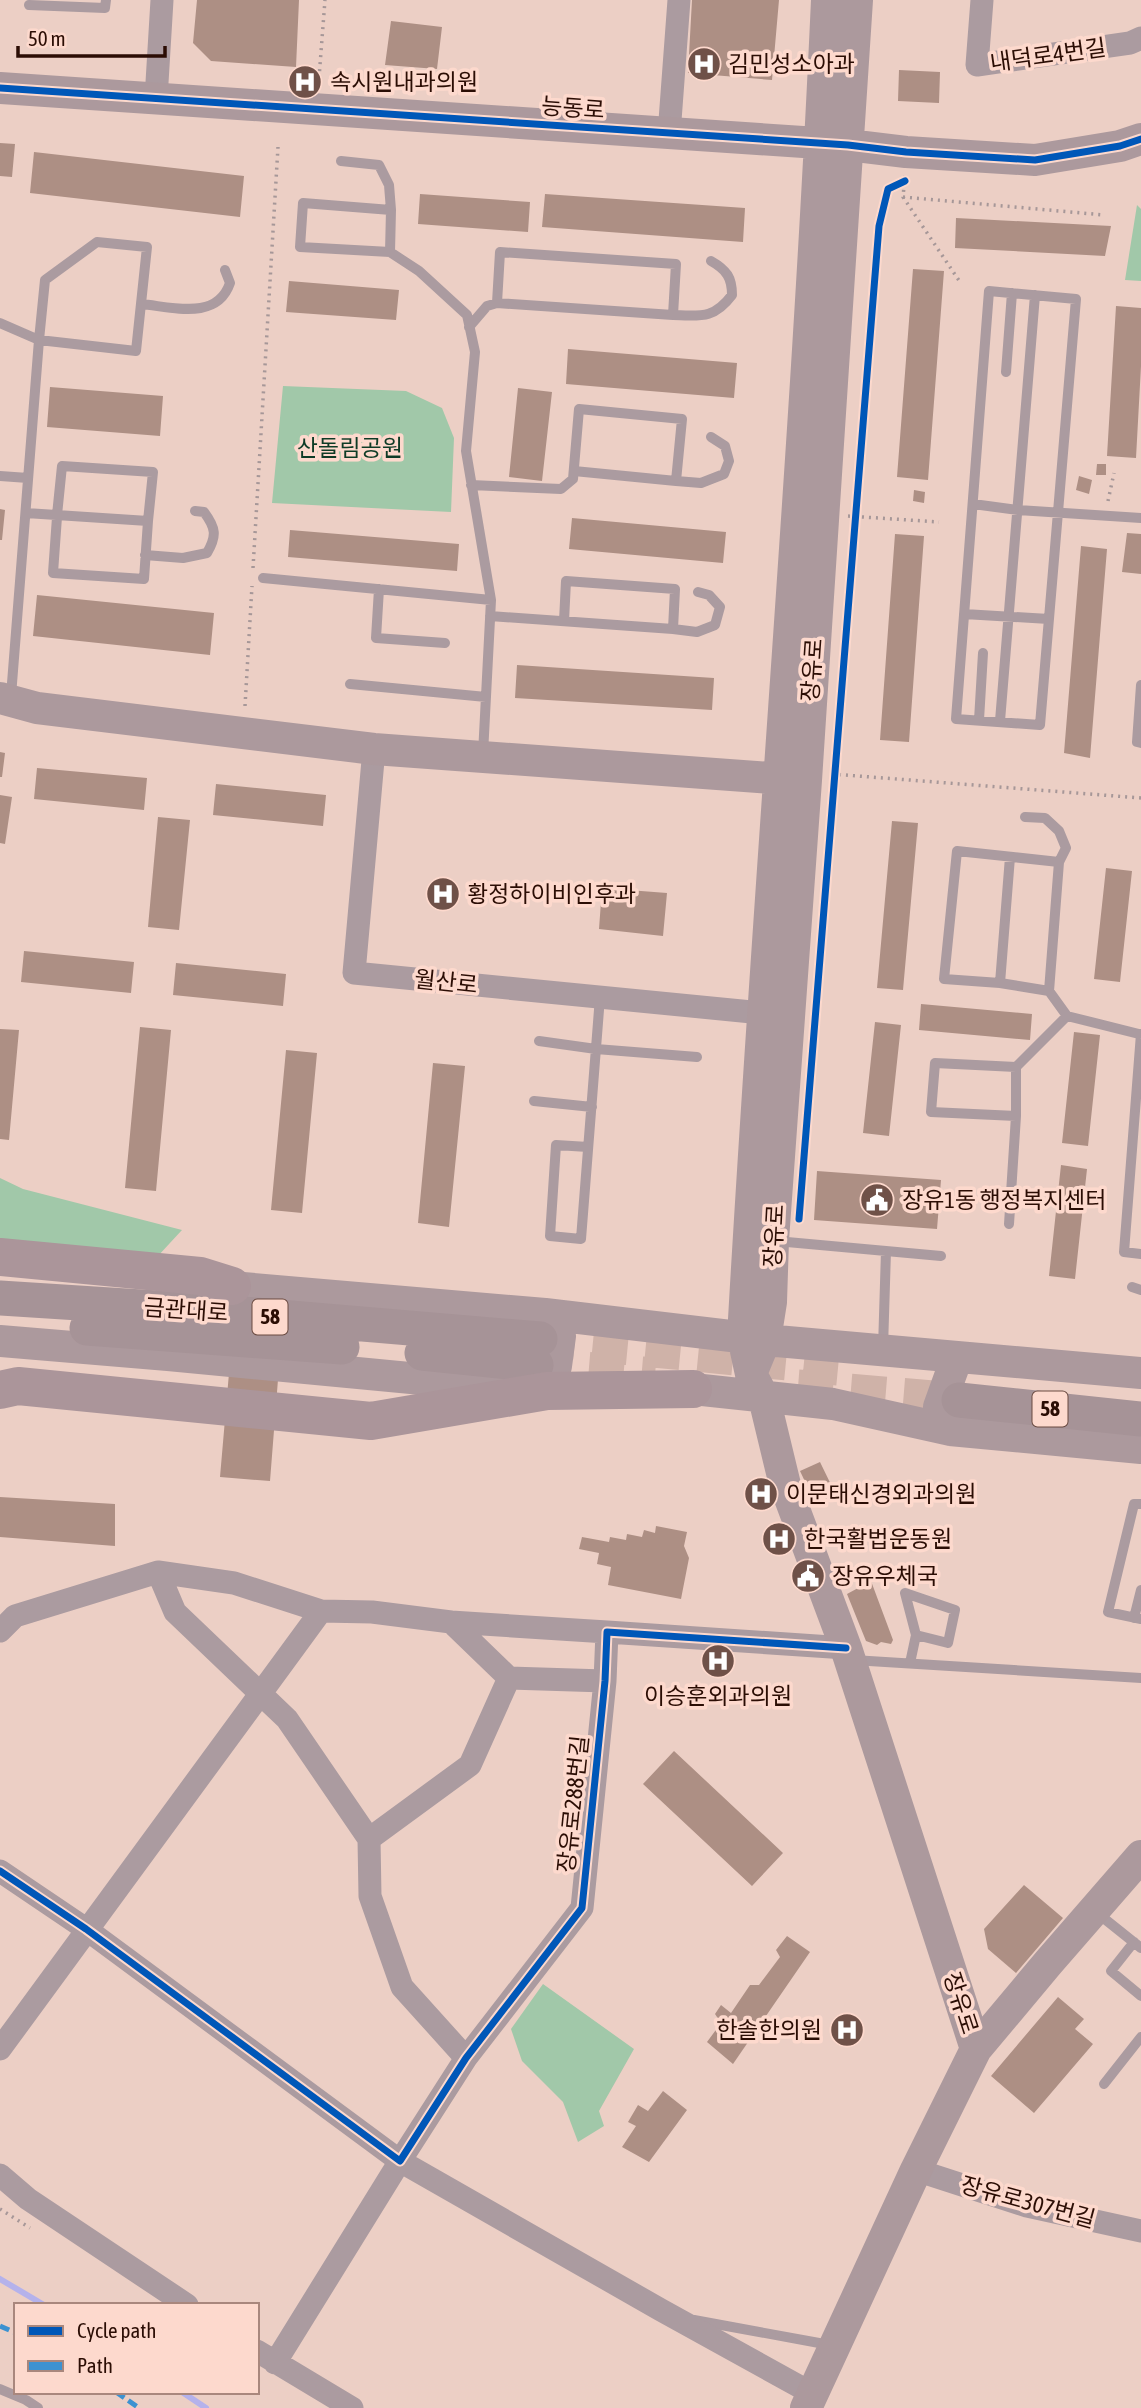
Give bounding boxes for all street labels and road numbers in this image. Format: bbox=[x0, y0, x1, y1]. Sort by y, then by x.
street label: 내덕로4번길 bbox=[988, 34, 1108, 76]
street label: 능동로 bbox=[540, 93, 606, 123]
street label: 장유로 bbox=[797, 637, 827, 703]
street label: 월산로 bbox=[413, 966, 479, 998]
street label: 장유로 bbox=[759, 1204, 789, 1268]
street label: 금관대로 bbox=[143, 1294, 229, 1326]
road number: 58 bbox=[252, 1300, 288, 1334]
road number: 58 bbox=[1032, 1392, 1068, 1426]
street label: 장유로288번길 bbox=[553, 1734, 593, 1874]
street label: 장유로 bbox=[939, 1969, 983, 2037]
street label: 장유로307번길 bbox=[958, 2172, 1098, 2232]

